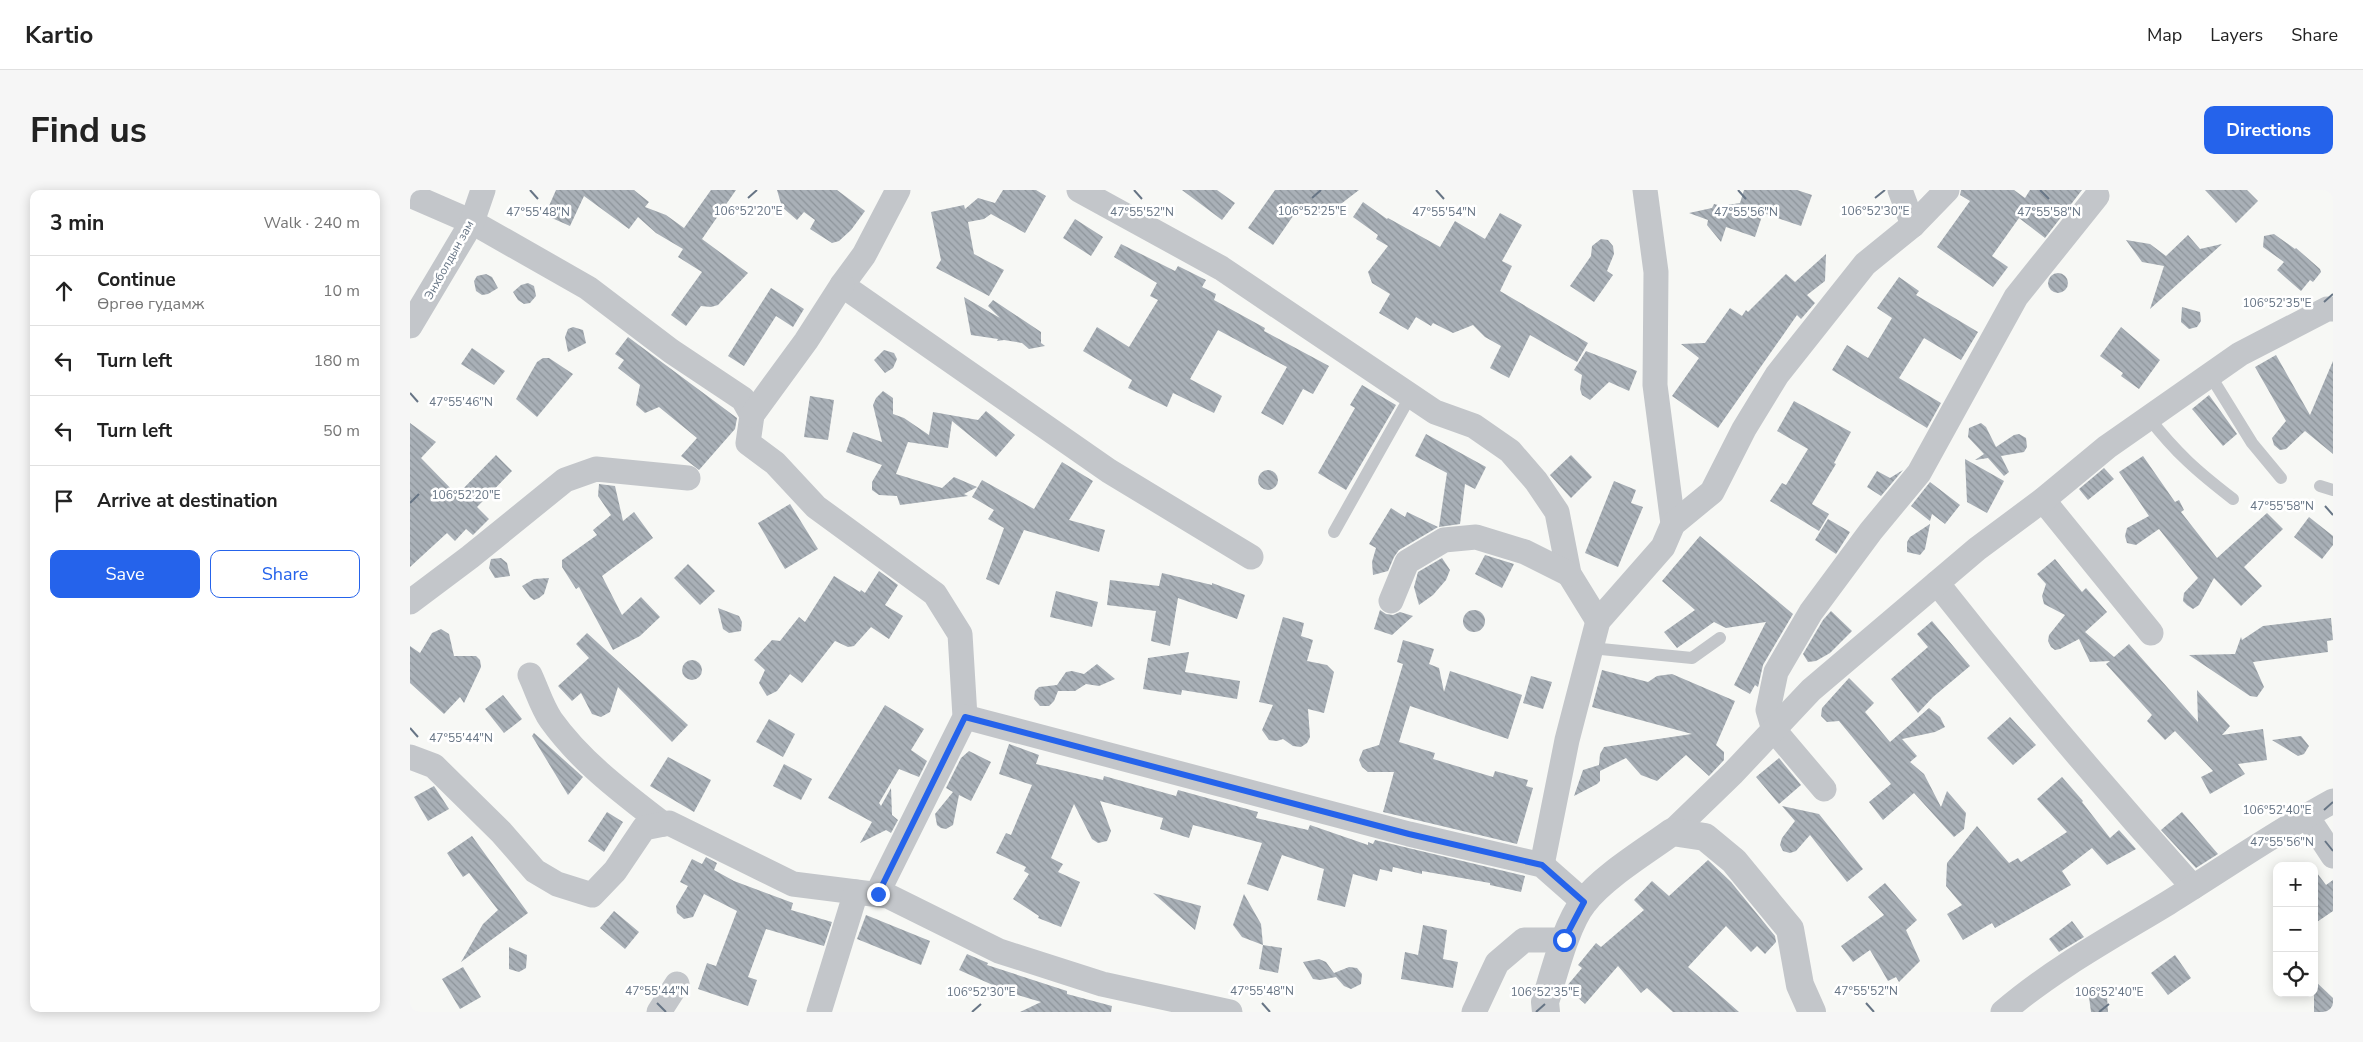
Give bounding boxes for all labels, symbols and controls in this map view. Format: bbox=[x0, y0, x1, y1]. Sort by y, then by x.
text: Kartio bbox=[25, 19, 93, 51]
text: Map bbox=[2147, 23, 2182, 47]
text: Layers bbox=[2210, 23, 2263, 47]
text: Share bbox=[2291, 23, 2338, 47]
button: Directions bbox=[2204, 106, 2333, 154]
text: Find us bbox=[30, 107, 147, 154]
text: 106°52'20"E bbox=[713, 203, 783, 219]
text: 106°52'25"E bbox=[1277, 203, 1347, 219]
text: 106°52'30"E bbox=[1840, 203, 1910, 219]
text: 47°55'48"N bbox=[506, 204, 570, 220]
text: 47°55'52"N bbox=[1110, 204, 1174, 220]
text: 47°55'54"N bbox=[1412, 204, 1476, 220]
text: 47°55'56"N bbox=[1714, 204, 1778, 220]
text: 47°55'58"N bbox=[2017, 204, 2081, 220]
text: 3 min bbox=[50, 209, 104, 237]
text: Walk · 240 m bbox=[264, 212, 360, 234]
street label: Энхболдын зам bbox=[421, 218, 477, 302]
text: Continue bbox=[97, 267, 176, 293]
icon: ahead bbox=[50, 277, 78, 305]
text: 10 m bbox=[323, 280, 360, 302]
text: Өргөө гудамж bbox=[97, 293, 204, 315]
text: 106°52'35"E bbox=[2242, 295, 2312, 311]
icon: left bbox=[50, 347, 78, 375]
text: Turn left bbox=[97, 348, 172, 374]
text: 180 m bbox=[313, 350, 360, 372]
text: 47°55'46"N bbox=[429, 394, 493, 410]
icon: left bbox=[50, 417, 78, 445]
text: Turn left bbox=[97, 418, 172, 444]
text: 50 m bbox=[323, 420, 360, 442]
icon: arrive bbox=[50, 487, 78, 515]
text: 106°52'20"E bbox=[431, 487, 501, 503]
text: Arrive at destination bbox=[97, 488, 278, 514]
text: 47°55'58"N bbox=[2250, 498, 2314, 514]
button: Save bbox=[50, 550, 200, 598]
button: Share bbox=[210, 550, 360, 598]
text: 47°55'44"N bbox=[429, 730, 493, 746]
text: 106°52'40"E bbox=[2242, 802, 2312, 818]
text: 47°55'56"N bbox=[2250, 834, 2314, 850]
map controls bbox=[2273, 862, 2318, 997]
button: + bbox=[2273, 862, 2318, 907]
route end bbox=[867, 883, 890, 906]
button: − bbox=[2273, 907, 2318, 952]
route start bbox=[1553, 929, 1576, 952]
button: locate bbox=[2273, 952, 2318, 997]
text: 47°55'44"N bbox=[625, 983, 689, 999]
text: 47°55'48"N bbox=[1230, 983, 1294, 999]
text: 47°55'52"N bbox=[1834, 983, 1898, 999]
text: 106°52'30"E bbox=[946, 984, 1016, 1000]
text: 106°52'35"E bbox=[1510, 984, 1580, 1000]
text: 106°52'40"E bbox=[2074, 984, 2144, 1000]

